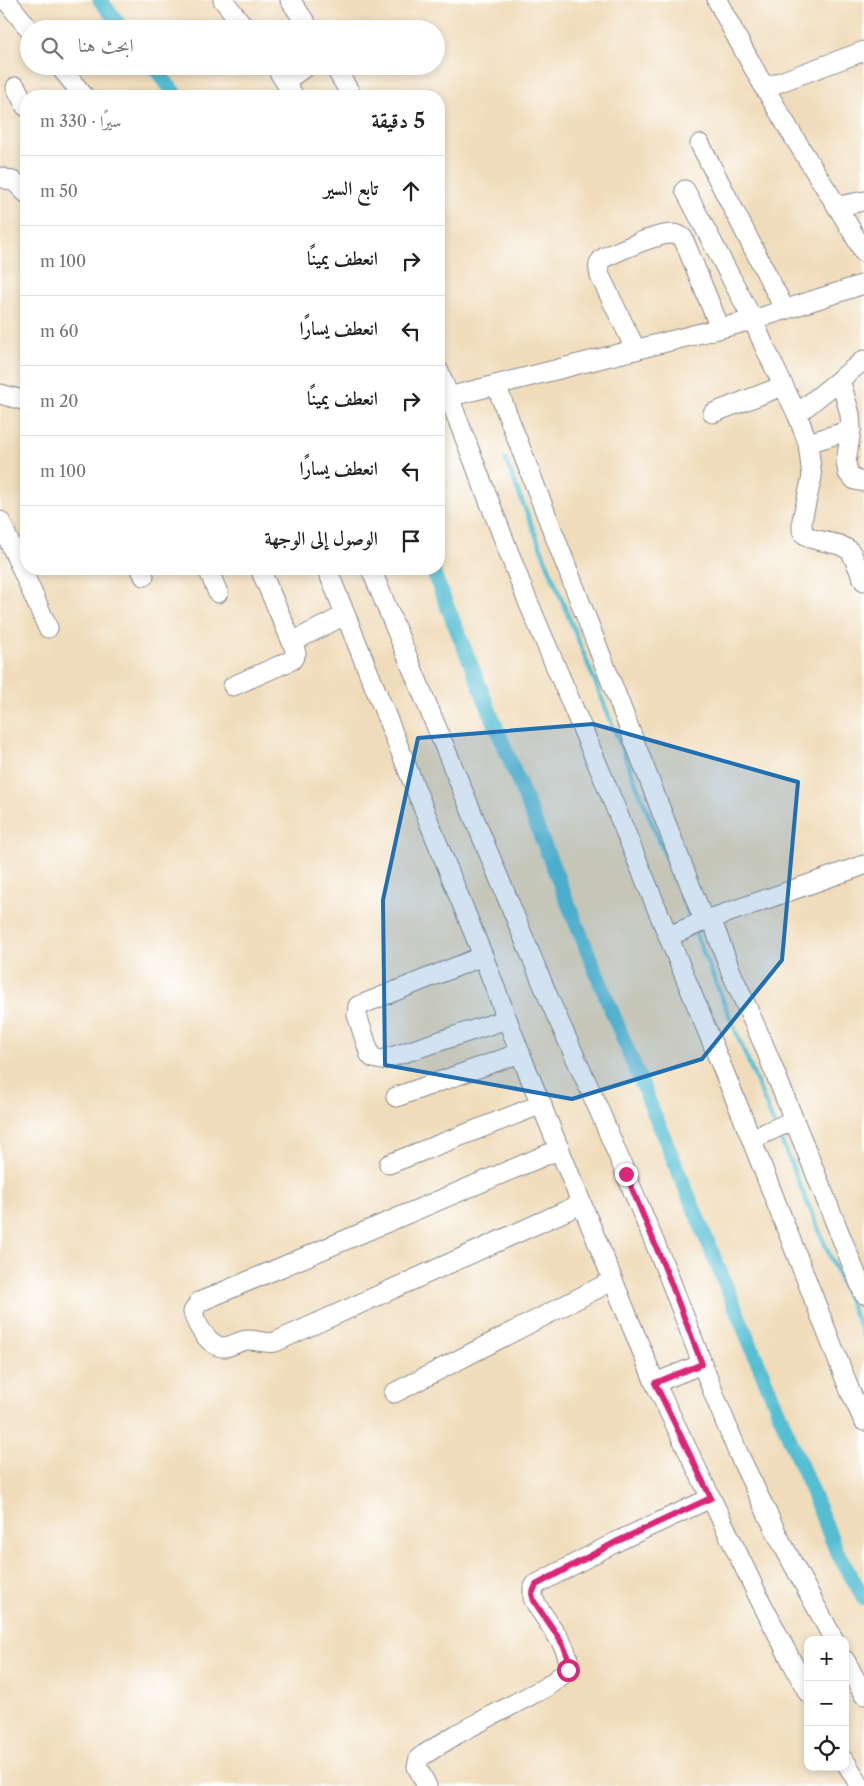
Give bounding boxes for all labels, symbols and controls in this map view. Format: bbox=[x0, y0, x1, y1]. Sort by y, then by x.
search box bbox=[20, 20, 445, 75]
icon: search bbox=[38, 34, 66, 62]
text: ابحث هنا bbox=[78, 34, 134, 57]
text: 5 دقيقة bbox=[371, 108, 425, 133]
text: سيرًا · 330 m bbox=[40, 111, 121, 131]
text: تابع السير bbox=[324, 177, 378, 200]
icon: ahead bbox=[397, 177, 425, 205]
text: 50 m bbox=[40, 181, 78, 201]
text: انعطف يمينًا bbox=[307, 247, 378, 270]
icon: right bbox=[397, 247, 425, 275]
text: 100 m bbox=[40, 251, 86, 271]
text: انعطف يسارًا bbox=[299, 317, 378, 340]
icon: left bbox=[397, 317, 425, 345]
text: 60 m bbox=[40, 321, 79, 341]
text: انعطف يمينًا bbox=[307, 387, 378, 410]
icon: right bbox=[397, 387, 425, 415]
text: 20 m bbox=[40, 391, 79, 411]
text: انعطف يسارًا bbox=[299, 457, 378, 480]
icon: left bbox=[397, 457, 425, 485]
text: 100 m bbox=[40, 461, 86, 481]
text: الوصول إلى الوجهة bbox=[264, 527, 378, 550]
icon: arrive bbox=[397, 527, 425, 555]
route end bbox=[615, 1163, 638, 1186]
map controls bbox=[804, 1636, 849, 1771]
button: + bbox=[804, 1636, 849, 1681]
route start bbox=[557, 1659, 580, 1682]
button: − bbox=[804, 1681, 849, 1726]
button: locate bbox=[804, 1726, 849, 1771]

